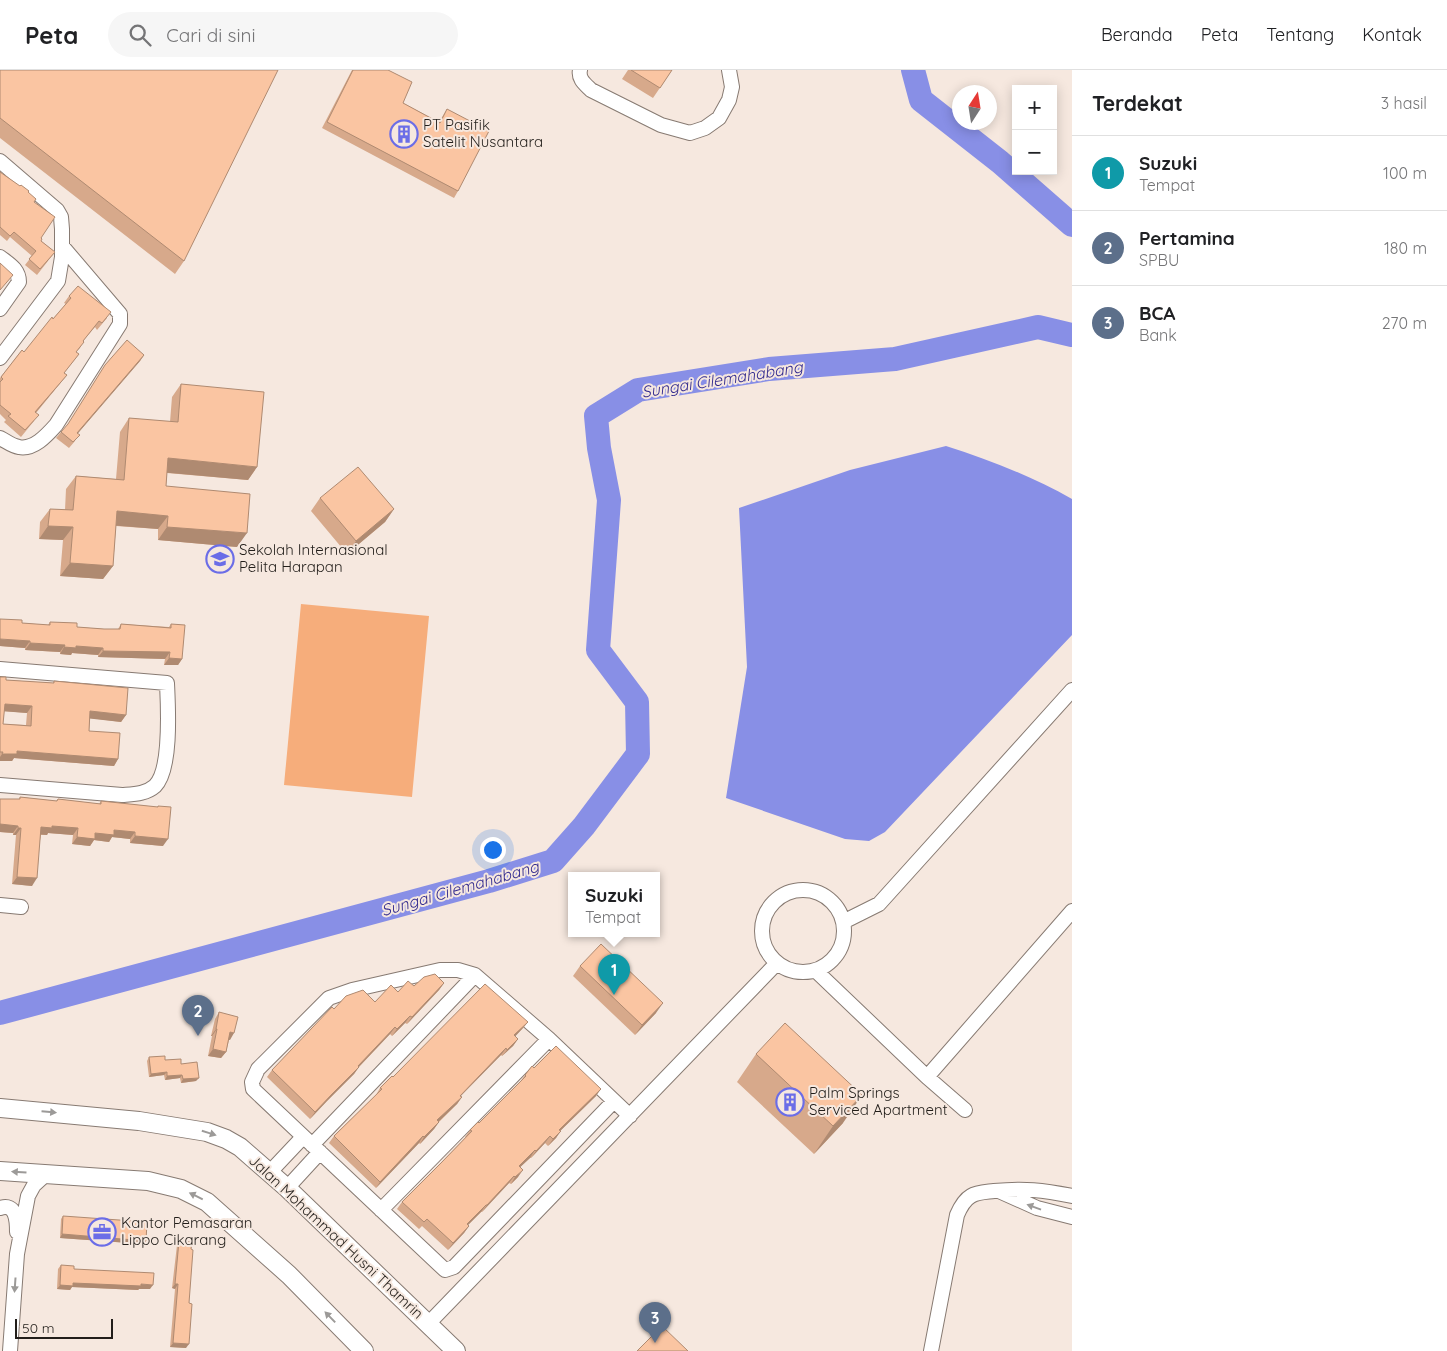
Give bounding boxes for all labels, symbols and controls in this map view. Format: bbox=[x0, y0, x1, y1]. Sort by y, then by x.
search box bbox=[108, 12, 458, 57]
text: Peta bbox=[25, 20, 78, 50]
icon: search bbox=[126, 21, 154, 49]
text: Cari di sini bbox=[166, 23, 256, 47]
text: Beranda bbox=[1101, 23, 1173, 46]
text: Peta bbox=[1201, 23, 1238, 46]
text: Tentang bbox=[1266, 23, 1334, 46]
text: Kontak bbox=[1362, 23, 1422, 46]
north arrow bbox=[952, 85, 997, 130]
map controls bbox=[1012, 85, 1057, 175]
button: + bbox=[1012, 85, 1057, 130]
text: Terdekat bbox=[1092, 90, 1183, 116]
text: 3 hasil bbox=[1381, 93, 1427, 113]
place label: PT Pasifik Satelit Nusantara bbox=[423, 115, 543, 151]
building icon: PT Pasifik Satelit Nusantara bbox=[389, 119, 419, 149]
button: − bbox=[1012, 130, 1057, 175]
text: Suzuki bbox=[1139, 151, 1197, 175]
text: 1 bbox=[1105, 163, 1111, 183]
text: 100 m bbox=[1383, 163, 1427, 183]
text: Tempat bbox=[1139, 175, 1195, 195]
text: Pertamina bbox=[1139, 226, 1235, 250]
text: 2 bbox=[1103, 238, 1113, 258]
text: 180 m bbox=[1384, 238, 1427, 258]
text: SPBU bbox=[1139, 250, 1179, 270]
text: BCA bbox=[1139, 301, 1176, 325]
text: 3 bbox=[1104, 313, 1112, 333]
text: 270 m bbox=[1382, 313, 1427, 333]
text: Bank bbox=[1139, 325, 1177, 345]
water label: Sungai Cilemahabang bbox=[640, 356, 805, 402]
place label: Sekolah Internasional Pelita Harapan bbox=[239, 540, 388, 576]
school or university icon: Sekolah Internasional Pelita Harapan bbox=[205, 544, 235, 574]
your location bbox=[480, 837, 506, 863]
water label: Sungai Cilemahabang bbox=[379, 856, 542, 920]
popup bbox=[568, 872, 660, 937]
text: Suzuki bbox=[585, 883, 643, 907]
text: Tempat bbox=[585, 907, 641, 927]
pin: 1 bbox=[598, 954, 630, 995]
pin: 2 bbox=[182, 995, 214, 1036]
place label: Palm Springs Serviced Apartment bbox=[809, 1083, 948, 1119]
building icon: Palm Springs Serviced Apartment bbox=[775, 1087, 805, 1117]
one-way arrow bbox=[41, 1108, 57, 1116]
one-way arrow bbox=[202, 1130, 217, 1138]
street label: Jalan Mohammad Husni Thamrin bbox=[245, 1151, 428, 1323]
one-way arrow bbox=[11, 1168, 27, 1176]
one-way arrow bbox=[189, 1192, 204, 1201]
one-way arrow bbox=[1026, 1203, 1041, 1211]
place label: Kantor Pemasaran Lippo Cikarang bbox=[121, 1213, 252, 1249]
office icon: Kantor Pemasaran Lippo Cikarang bbox=[87, 1217, 117, 1247]
one-way arrow bbox=[10, 1277, 18, 1293]
pin: 3 bbox=[639, 1302, 671, 1343]
one-way arrow bbox=[324, 1311, 336, 1323]
scale bar bbox=[15, 1316, 112, 1339]
text: 50 m bbox=[22, 1319, 55, 1337]

